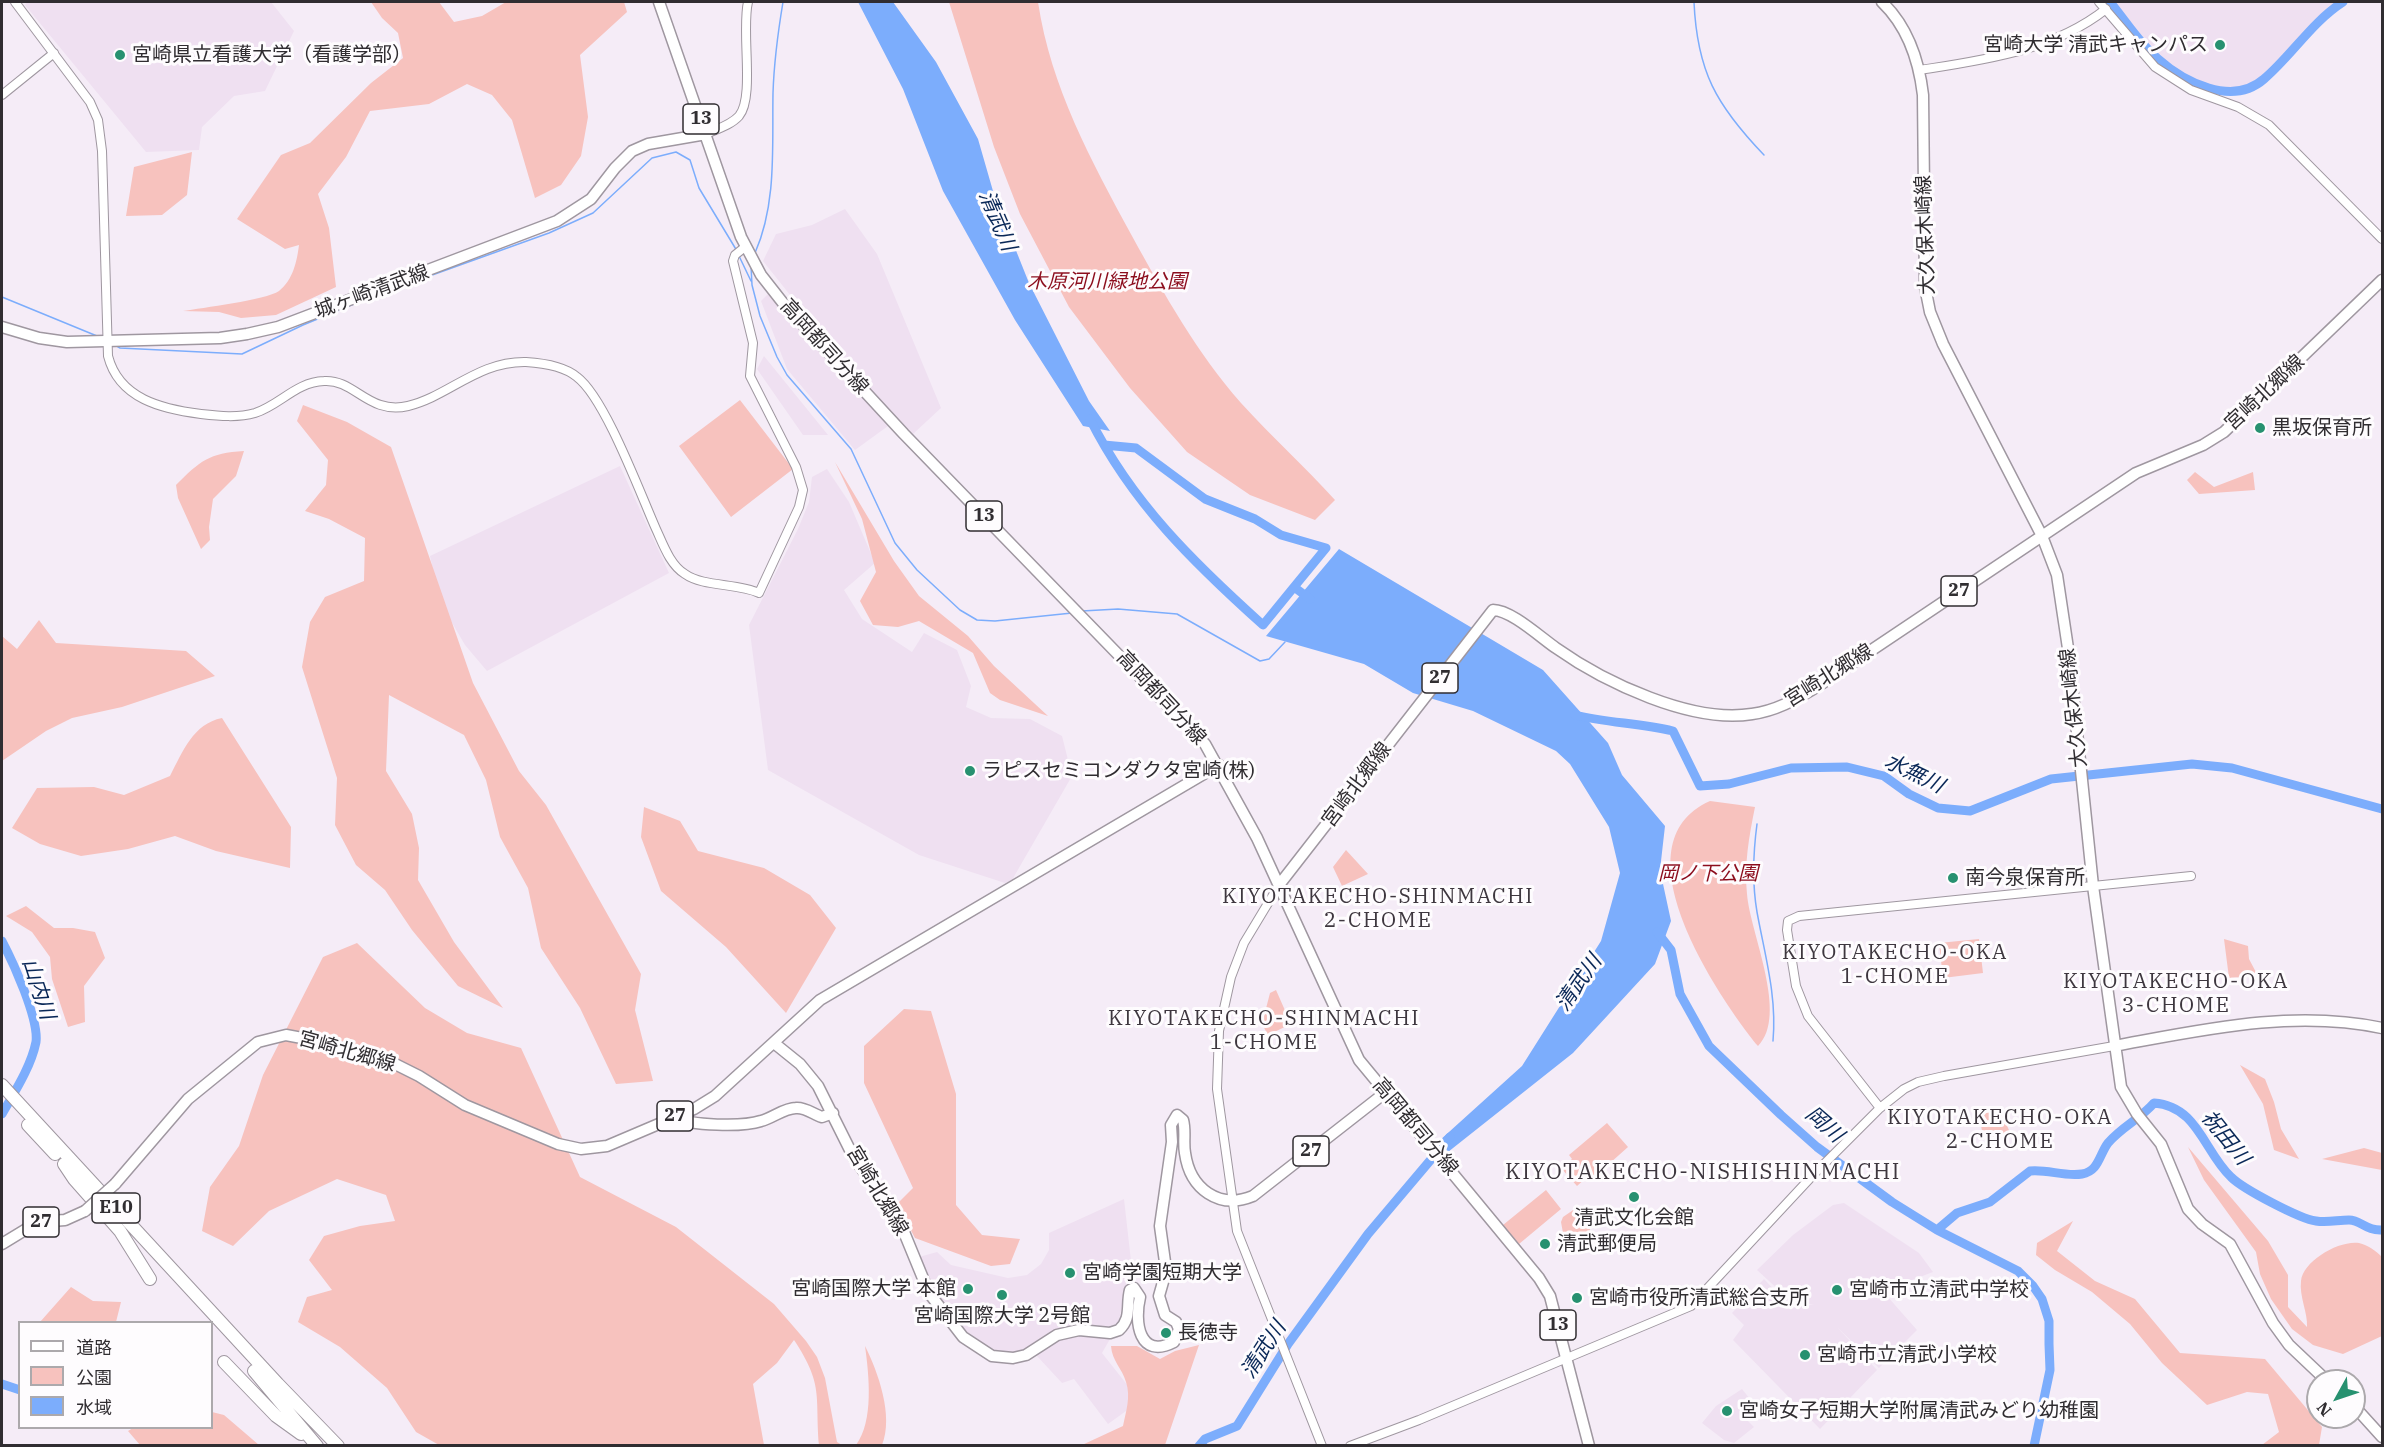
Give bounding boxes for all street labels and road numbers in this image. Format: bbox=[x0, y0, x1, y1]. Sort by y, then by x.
road number: 13 bbox=[683, 104, 719, 134]
street label: 大久保木崎線 bbox=[1912, 175, 1940, 295]
street label: 城ヶ崎清武線 bbox=[312, 260, 432, 324]
street label: 高岡都司分線 bbox=[775, 294, 873, 400]
street label: 宮崎北郷線 bbox=[2220, 350, 2310, 436]
road number: 13 bbox=[966, 501, 1002, 531]
road number: 27 bbox=[1941, 576, 1977, 606]
street label: 宮崎北郷線 bbox=[1780, 639, 1878, 713]
street label: 高岡都司分線 bbox=[1111, 646, 1211, 750]
street label: 大久保木崎線 bbox=[2056, 647, 2092, 769]
road number: 27 bbox=[1422, 663, 1458, 693]
street label: 宮崎北郷線 bbox=[1317, 738, 1397, 832]
street label: 宮崎北郷線 bbox=[296, 1027, 398, 1077]
street label: 高岡都司分線 bbox=[1367, 1073, 1463, 1181]
road number: 27 bbox=[657, 1101, 693, 1131]
road number: 27 bbox=[1293, 1136, 1329, 1166]
street label: 宮崎北郷線 bbox=[841, 1142, 913, 1240]
road number: E10 bbox=[92, 1193, 140, 1223]
road number: 27 bbox=[23, 1207, 59, 1237]
road number: 13 bbox=[1540, 1310, 1576, 1340]

